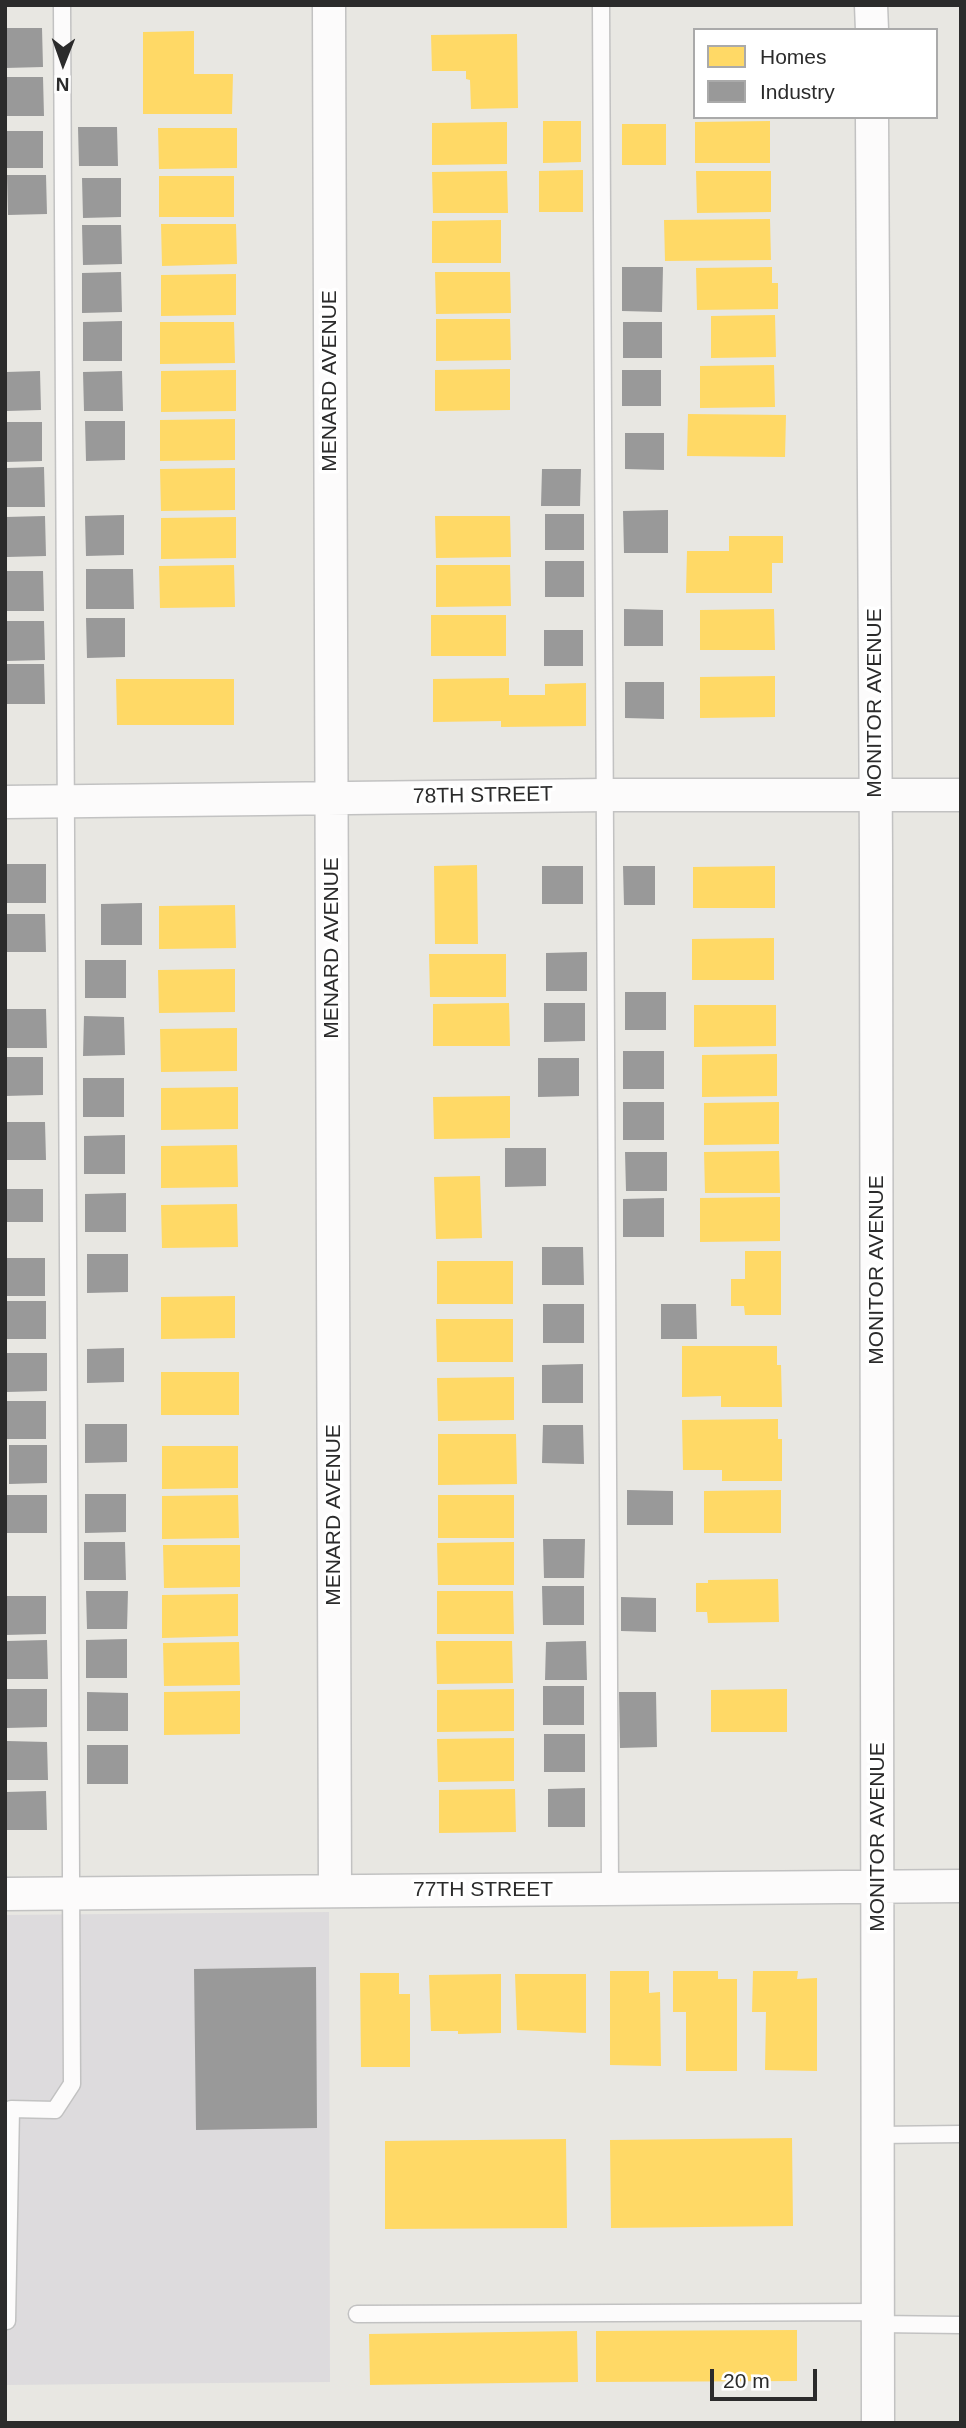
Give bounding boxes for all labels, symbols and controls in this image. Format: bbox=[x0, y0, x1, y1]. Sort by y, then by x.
north arrow bbox=[28, 28, 98, 98]
legend bbox=[693, 28, 938, 119]
text: Homes bbox=[760, 45, 827, 68]
text: N bbox=[56, 74, 70, 95]
text: Industry bbox=[760, 80, 835, 103]
street label: MENARD AVENUE bbox=[317, 290, 343, 472]
street label: MONITOR AVENUE bbox=[862, 608, 888, 798]
street label: 78TH STREET bbox=[413, 782, 553, 810]
street label: MENARD AVENUE bbox=[319, 857, 345, 1039]
street label: MONITOR AVENUE bbox=[864, 1175, 890, 1365]
street label: MENARD AVENUE bbox=[321, 1424, 347, 1606]
street label: MONITOR AVENUE bbox=[865, 1742, 891, 1932]
street label: 77TH STREET bbox=[413, 1877, 553, 1903]
scale bar bbox=[714, 2354, 821, 2398]
text: 20 m bbox=[723, 2369, 770, 2392]

